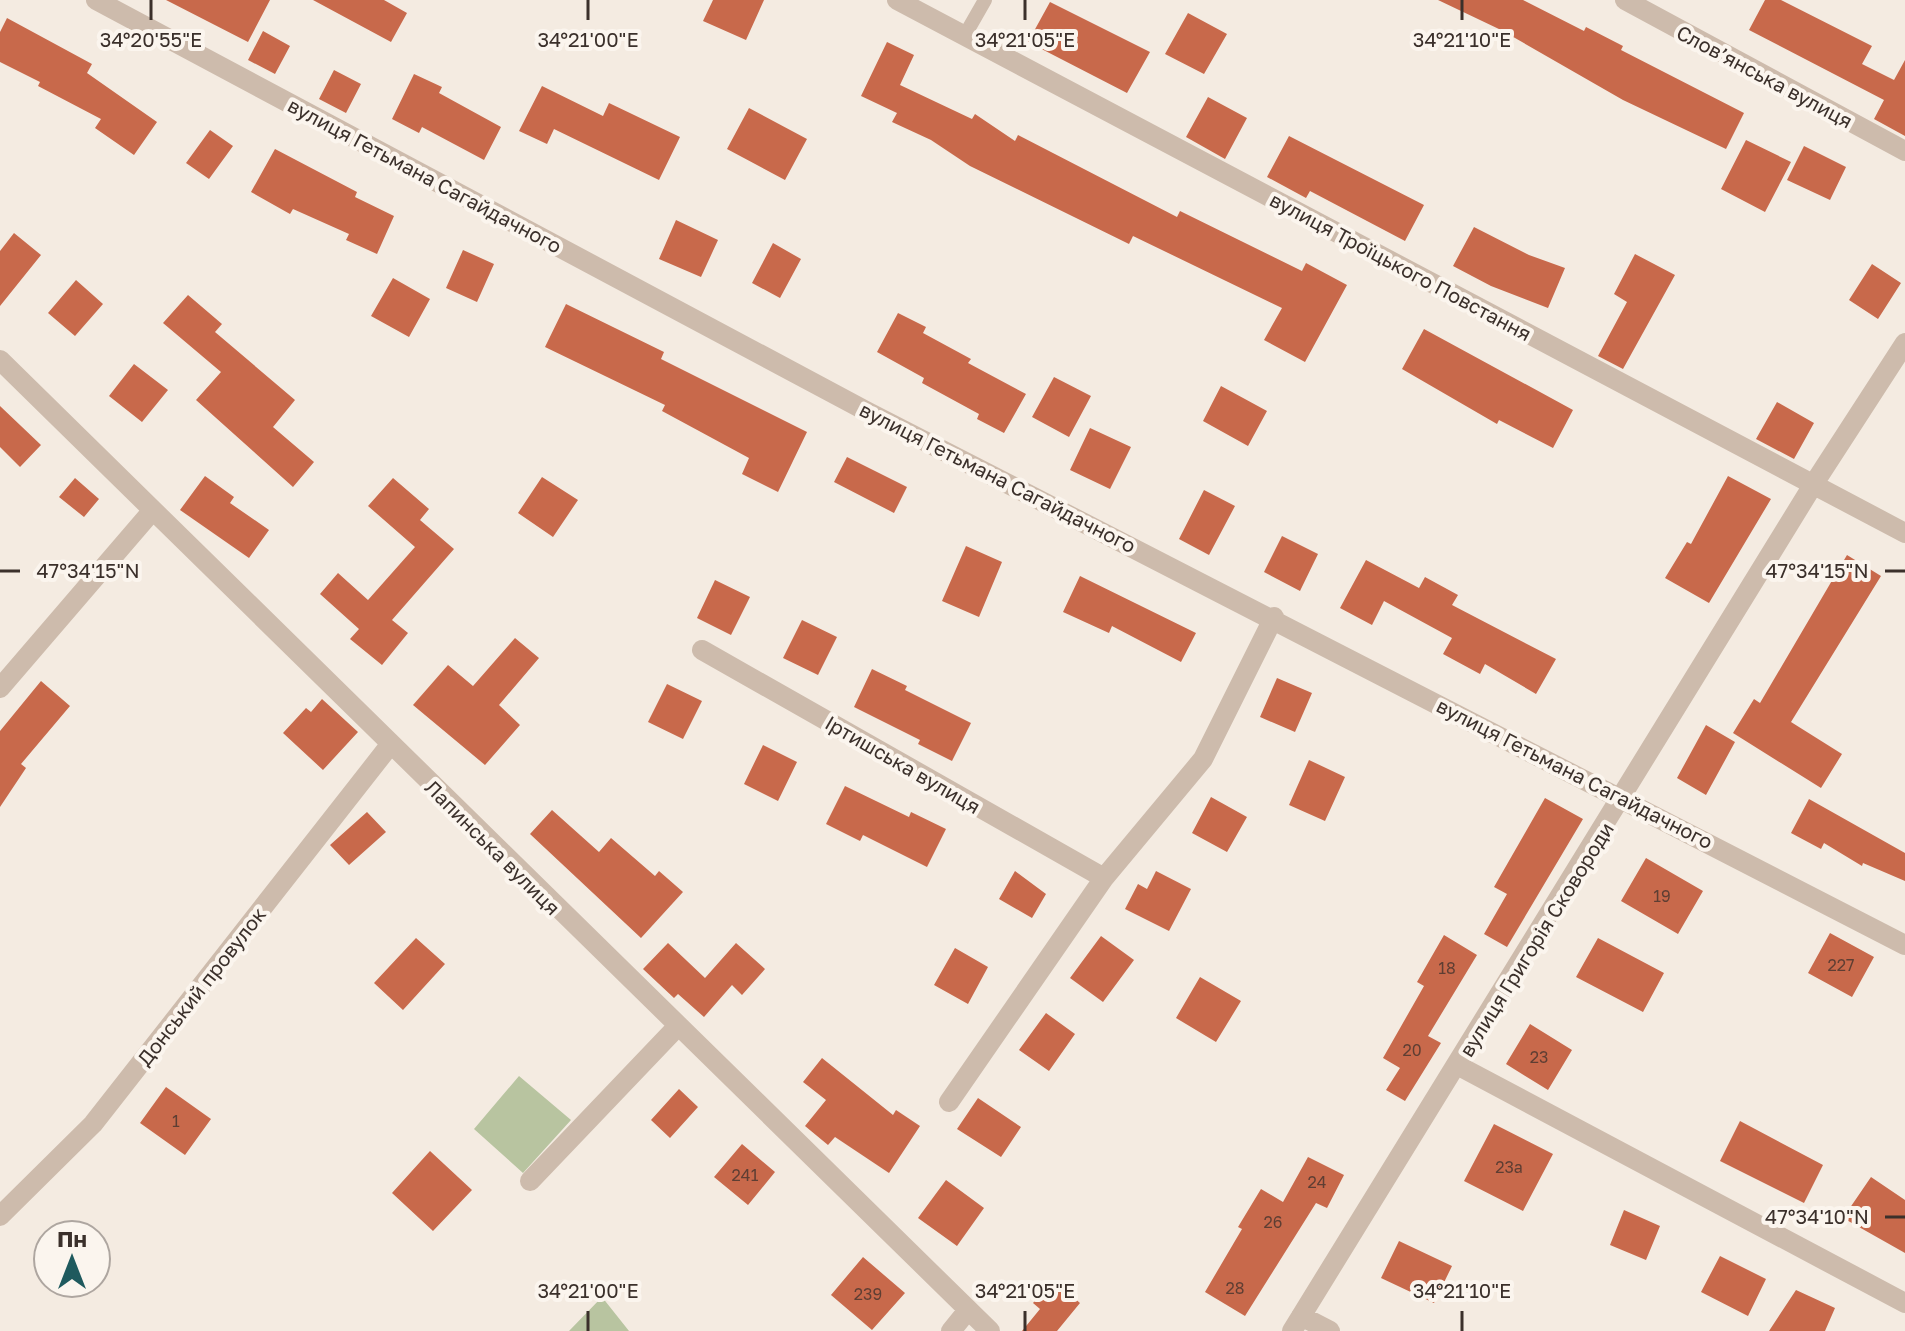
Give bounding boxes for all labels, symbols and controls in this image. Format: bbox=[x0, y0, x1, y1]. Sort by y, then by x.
street label: Словʼянська вулиця bbox=[1673, 19, 1857, 133]
text: 34°20'55"E bbox=[100, 27, 202, 51]
text: 34°21'00"E bbox=[537, 27, 639, 51]
text: 34°21'05"E bbox=[975, 27, 1075, 51]
text: 34°21'10"E bbox=[1413, 27, 1511, 51]
street label: вулиця Гетьмана Сагайдачного bbox=[284, 92, 566, 258]
street label: вулиця Троїцького Повстання bbox=[1266, 187, 1536, 345]
street label: вулиця Гетьмана Сагайдачного bbox=[856, 397, 1140, 557]
text: 47°34'15"N bbox=[36, 558, 140, 582]
text: 47°34'15"N bbox=[1765, 558, 1869, 582]
street label: вулиця Гетьмана Сагайдачного bbox=[1433, 693, 1717, 853]
street label: Іртишська вулиця bbox=[821, 710, 985, 818]
street label: Лапинська вулиця bbox=[421, 775, 565, 919]
street label: вулиця Григорія Сковороди bbox=[1454, 817, 1618, 1061]
house number: 19 bbox=[1653, 886, 1671, 906]
street label: Донський провулок bbox=[132, 902, 270, 1070]
house number: 227 bbox=[1827, 955, 1855, 975]
house number: 18 bbox=[1438, 958, 1456, 978]
house number: 20 bbox=[1402, 1040, 1422, 1060]
house number: 23 bbox=[1530, 1047, 1548, 1067]
house number: 1 bbox=[172, 1111, 180, 1131]
house number: 23а bbox=[1495, 1157, 1523, 1177]
house number: 241 bbox=[732, 1165, 759, 1185]
house number: 24 bbox=[1307, 1172, 1327, 1192]
text: 47°34'10"N bbox=[1765, 1204, 1869, 1228]
house number: 26 bbox=[1264, 1212, 1282, 1232]
north arrow bbox=[32, 1219, 112, 1299]
text: Пн bbox=[57, 1225, 87, 1252]
text: 34°21'00"E bbox=[537, 1278, 639, 1302]
text: 34°21'05"E bbox=[975, 1278, 1075, 1302]
house number: 28 bbox=[1225, 1278, 1245, 1298]
text: 34°21'10"E bbox=[1413, 1278, 1511, 1302]
house number: 239 bbox=[854, 1284, 882, 1304]

